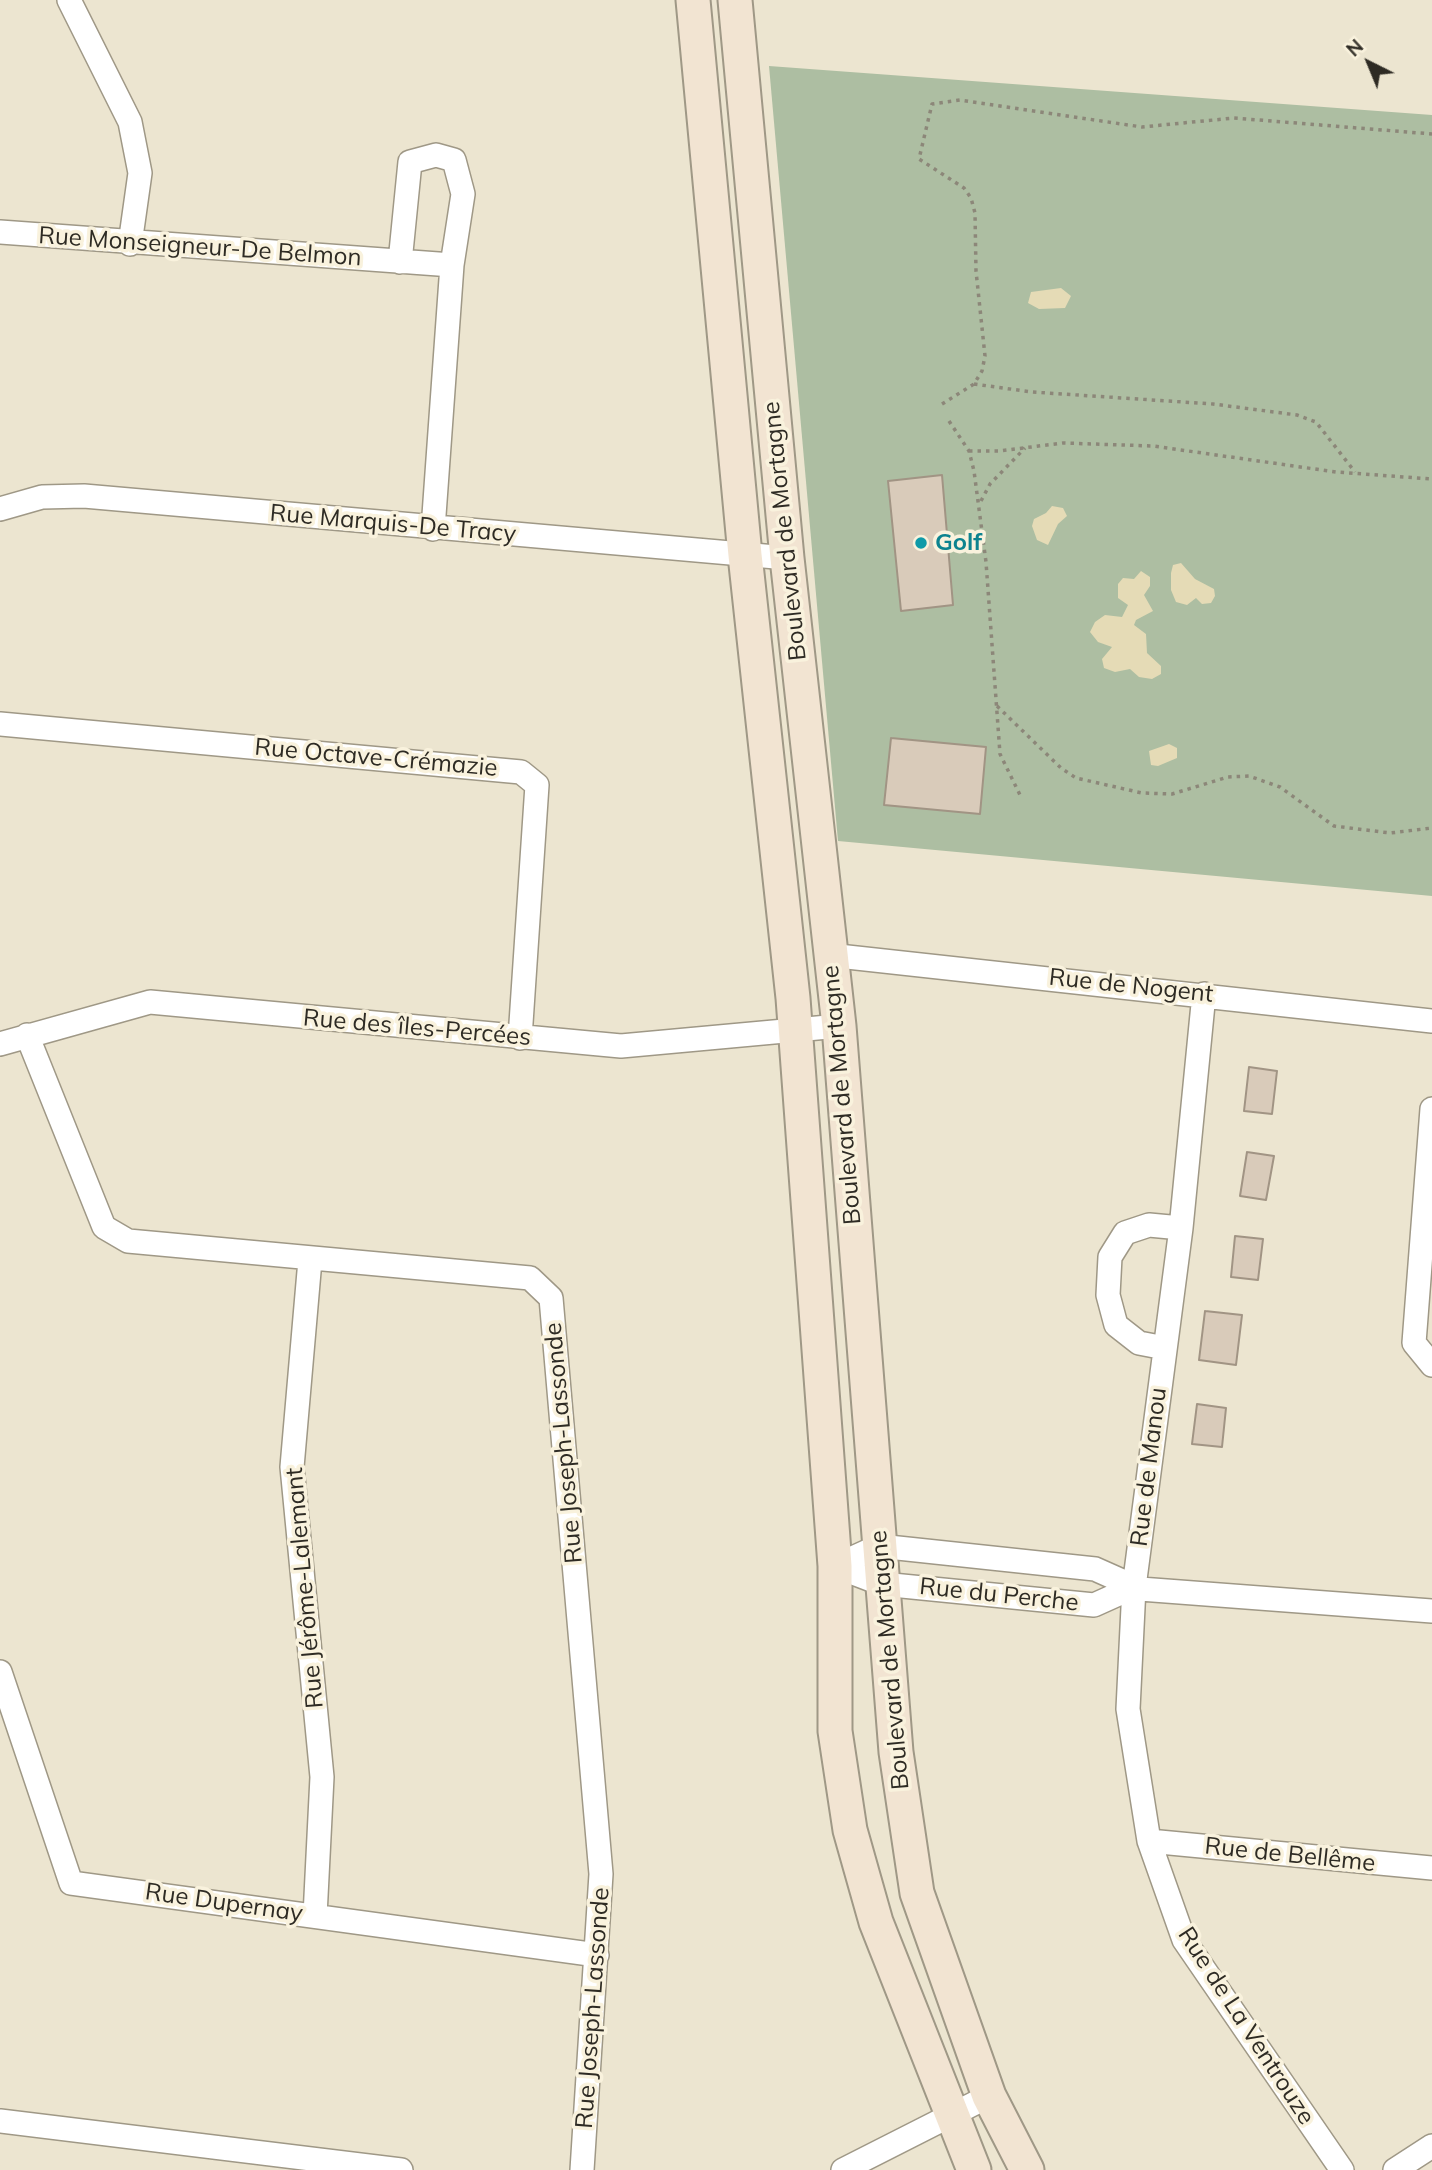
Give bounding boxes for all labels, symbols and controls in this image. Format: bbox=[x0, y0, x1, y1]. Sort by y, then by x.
north arrow bbox=[1334, 28, 1404, 98]
text: N bbox=[1341, 34, 1368, 61]
street label: Rue Monseigneur-De Belmon bbox=[37, 221, 363, 273]
street label: Boulevard de Mortagne bbox=[757, 400, 813, 662]
street label: Rue Marquis-De Tracy bbox=[269, 499, 517, 549]
place label: Golf bbox=[935, 529, 982, 557]
marker: Golf bbox=[913, 535, 929, 551]
street label: Rue Octave-Crémazie bbox=[253, 733, 499, 783]
street label: Rue de Nogent bbox=[1047, 963, 1215, 1009]
street label: Boulevard de Mortagne bbox=[816, 964, 868, 1226]
street label: Rue des îles-Percées bbox=[302, 1004, 532, 1052]
street label: Rue Joseph-Lassonde bbox=[539, 1321, 589, 1565]
street label: Rue de Manou bbox=[1125, 1386, 1173, 1548]
street label: Rue Jérôme-Lalemant bbox=[280, 1466, 330, 1710]
street label: Boulevard de Mortagne bbox=[864, 1529, 916, 1791]
street label: Rue du Perche bbox=[918, 1572, 1080, 1618]
street label: Rue de Bellême bbox=[1203, 1832, 1377, 1878]
street label: Rue Dupernay bbox=[143, 1878, 305, 1928]
street label: Rue Joseph-Lassonde bbox=[570, 1886, 616, 2130]
street label: Rue de La Ventrouze bbox=[1171, 1922, 1321, 2130]

